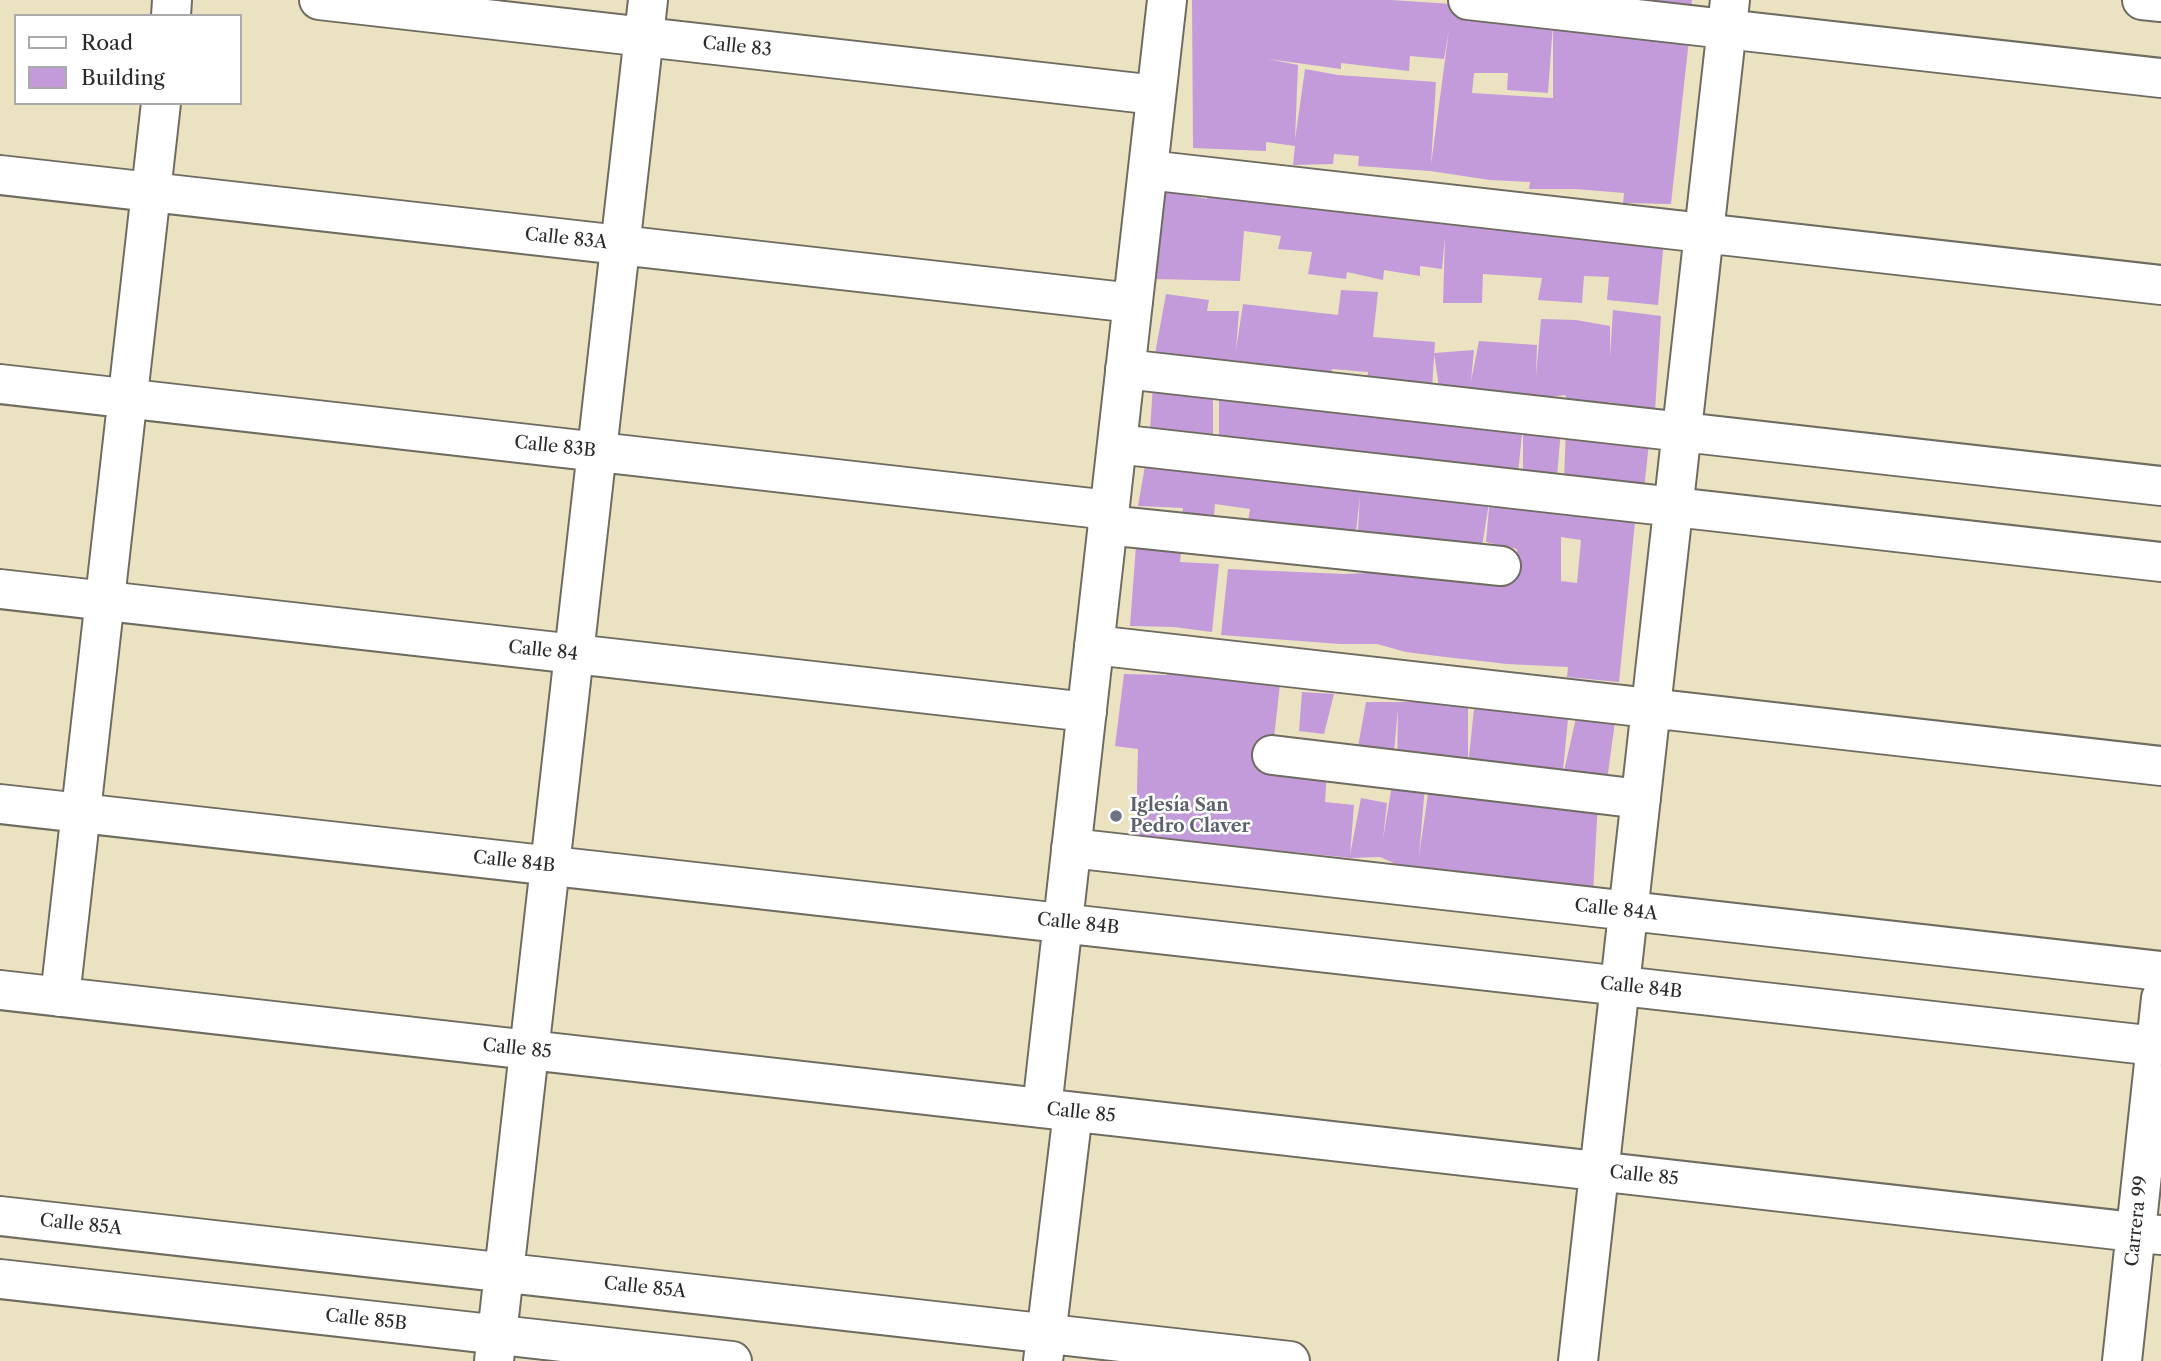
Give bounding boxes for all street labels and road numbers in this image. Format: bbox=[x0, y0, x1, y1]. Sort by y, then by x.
street label: Calle 83 bbox=[701, 33, 773, 61]
street label: Calle 83A bbox=[524, 224, 608, 254]
street label: Calle 83B bbox=[513, 432, 597, 462]
street label: Calle 84 bbox=[507, 637, 579, 665]
street label: Calle 84B bbox=[472, 847, 556, 877]
street label: Calle 84A bbox=[1573, 895, 1659, 925]
street label: Calle 84B bbox=[1036, 909, 1120, 939]
street label: Calle 84B bbox=[1599, 973, 1683, 1003]
street label: Calle 85 bbox=[481, 1035, 553, 1063]
street label: Calle 85 bbox=[1045, 1099, 1117, 1127]
street label: Calle 85 bbox=[1608, 1162, 1680, 1190]
street label: Carrera 99 bbox=[2121, 1174, 2153, 1268]
street label: Calle 85A bbox=[39, 1210, 123, 1240]
street label: Calle 85A bbox=[603, 1273, 687, 1303]
street label: Calle 85B bbox=[324, 1305, 408, 1335]

